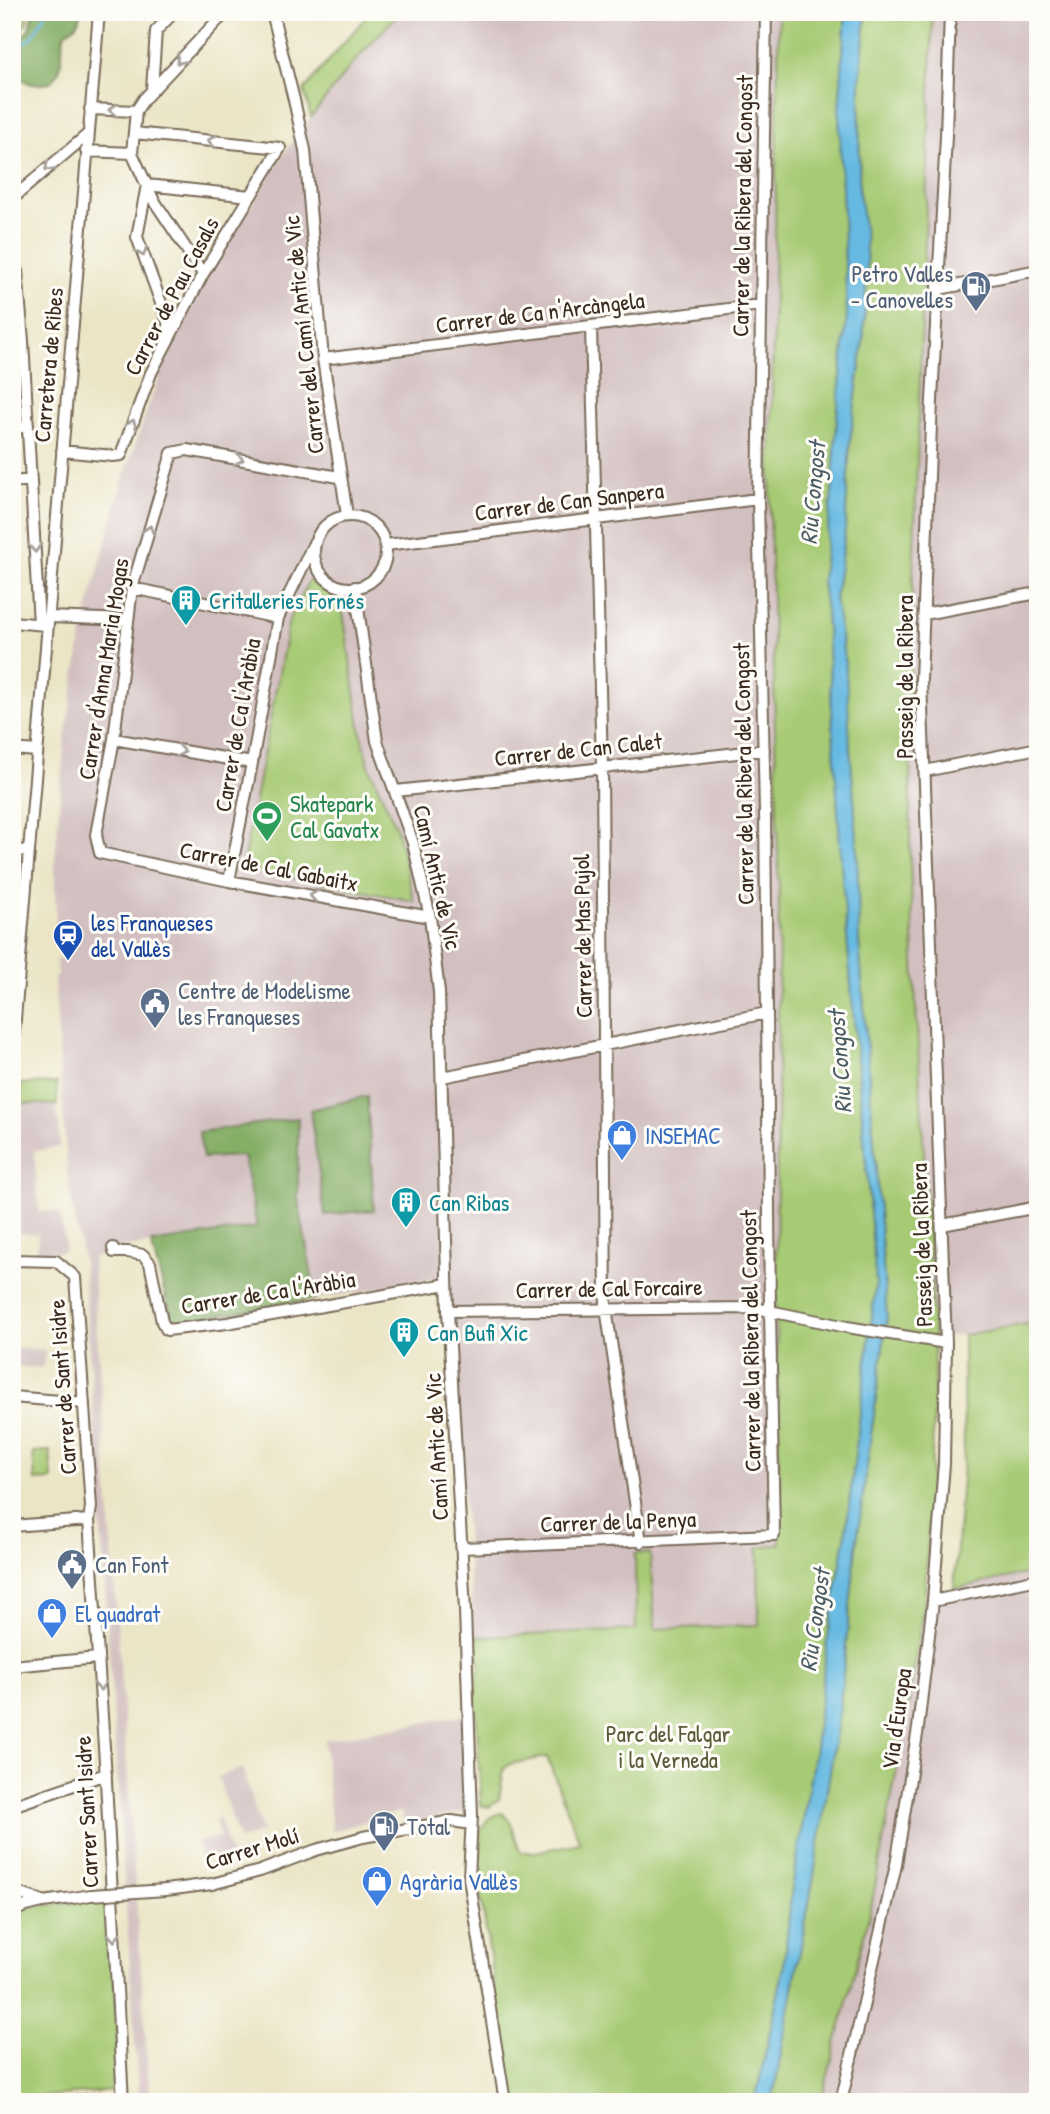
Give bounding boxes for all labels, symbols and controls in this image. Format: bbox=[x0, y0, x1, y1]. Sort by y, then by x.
one-way arrow bbox=[176, 51, 189, 64]
street label: Carrer de la Ribera del Congost bbox=[724, 74, 760, 337]
one-way arrow bbox=[107, 102, 118, 117]
one-way arrow bbox=[206, 134, 217, 149]
one-way arrow bbox=[45, 159, 58, 171]
street label: Carrer de Pau Casals bbox=[116, 211, 226, 381]
street label: Carrer del Camí Antic de Vic bbox=[275, 214, 331, 456]
one-way arrow bbox=[134, 245, 148, 257]
place label: Petro Valles - Canovelles bbox=[851, 258, 953, 315]
fuel station icon: Petro Valles - Canovelles bbox=[959, 269, 993, 313]
street label: Carrer de Ca n'Arcàngela bbox=[434, 284, 646, 340]
street label: Carretera de Ribes bbox=[26, 286, 70, 444]
one-way arrow bbox=[124, 418, 138, 430]
water label: Riu Congost bbox=[792, 437, 834, 546]
one-way arrow bbox=[233, 451, 245, 466]
street label: Carrer de Can Sanpera bbox=[473, 474, 665, 528]
one-way arrow bbox=[141, 524, 156, 536]
one-way arrow bbox=[27, 543, 42, 554]
street label: Carrer d'Anna Maria Mogas bbox=[70, 556, 136, 782]
building icon: Critalleries Fornés bbox=[169, 583, 203, 627]
place label: Critalleries Fornés bbox=[209, 585, 364, 616]
street label: Passeig de la Ribera bbox=[889, 595, 920, 759]
street label: Carrer de Ca l'Aràbia bbox=[206, 636, 268, 814]
street label: Carrer de la Ribera del Congost bbox=[725, 642, 761, 905]
street label: Carrer de Can Calet bbox=[493, 725, 664, 773]
one-way arrow bbox=[175, 743, 187, 758]
place label: Skatepark Cal Gavatx bbox=[290, 788, 380, 845]
sports icon: Skatepark Cal Gavatx bbox=[250, 799, 284, 843]
street label: Camí Antic de Vic bbox=[406, 802, 470, 952]
street label: Carrer de Cal Gabaitx bbox=[177, 834, 361, 898]
street label: Carrer de Mas Pujol bbox=[565, 853, 599, 1018]
one-way arrow bbox=[309, 889, 320, 904]
place label: les Franqueses del Vallès bbox=[91, 907, 213, 964]
station icon: les Franqueses del Vallès bbox=[51, 918, 85, 962]
place label: Centre de Modelisme les Franqueses bbox=[178, 975, 351, 1032]
public building icon: Centre de Modelisme les Franqueses bbox=[138, 986, 172, 1030]
water label: Riu Congost bbox=[819, 1006, 860, 1114]
shop icon: INSEMAC bbox=[605, 1118, 639, 1162]
place label: INSEMAC bbox=[645, 1120, 721, 1151]
street label: Passeig de la Ribera bbox=[903, 1163, 939, 1327]
building icon: Can Ribas bbox=[389, 1185, 423, 1229]
place label: Can Ribas bbox=[429, 1187, 509, 1218]
street label: Carrer de la Ribera del Congost bbox=[732, 1209, 768, 1472]
street label: Carrer de Ca l'Aràbia bbox=[179, 1263, 357, 1321]
street label: Carrer de Cal Forcaire bbox=[515, 1271, 703, 1305]
street label: Carrer de Sant Isidre bbox=[40, 1298, 84, 1476]
building icon: Can Bufi Xic bbox=[387, 1315, 421, 1359]
place label: Can Bufi Xic bbox=[427, 1317, 528, 1348]
street label: Camí Antic de Vic bbox=[417, 1373, 455, 1521]
street label: Carrer de la Penya bbox=[540, 1503, 696, 1539]
public building icon: Can Font bbox=[55, 1547, 89, 1591]
place label: Can Font bbox=[95, 1549, 170, 1580]
water label: Riu Congost bbox=[791, 1563, 839, 1673]
shop icon: El quadrat bbox=[35, 1596, 69, 1640]
place label: El quadrat bbox=[75, 1598, 161, 1629]
street label: Via d'Europa bbox=[874, 1667, 918, 1771]
one-way arrow bbox=[92, 1681, 107, 1692]
park label: Parc del Falgar i la Verneda bbox=[606, 1718, 730, 1775]
street label: Carrer Sant Isidre bbox=[67, 1735, 105, 1889]
fuel station icon: Total bbox=[367, 1809, 401, 1853]
place label: Total bbox=[407, 1811, 451, 1842]
street label: Carrer Molí bbox=[201, 1819, 303, 1877]
shop icon: Agrària Vallès bbox=[360, 1864, 394, 1908]
place label: Agrària Vallès bbox=[400, 1866, 518, 1897]
one-way arrow bbox=[107, 1932, 122, 1943]

